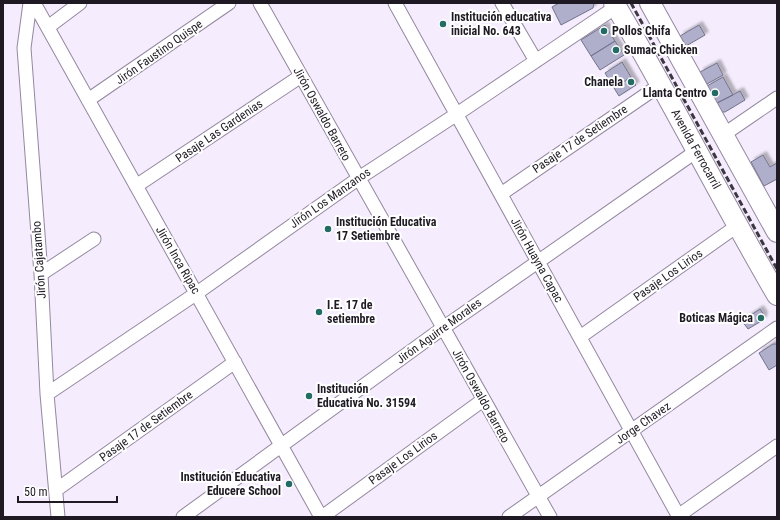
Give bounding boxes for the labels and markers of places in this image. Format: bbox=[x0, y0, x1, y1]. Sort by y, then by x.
place label: Institución educativa inicial No. 643 bbox=[451, 10, 552, 38]
marker: Institución educativa inicial No. 643 bbox=[438, 19, 448, 29]
place label: Pollos Chifa bbox=[612, 24, 671, 38]
marker: Pollos Chifa bbox=[599, 26, 609, 36]
place label: Sumac Chicken bbox=[624, 43, 698, 57]
marker: Sumac Chicken bbox=[611, 45, 621, 55]
place label: Chanela bbox=[584, 75, 623, 89]
marker: Chanela bbox=[626, 77, 636, 87]
place label: Llanta Centro bbox=[643, 86, 707, 100]
marker: Llanta Centro bbox=[710, 88, 720, 98]
place label: Institución Educativa 17 Setiembre bbox=[336, 215, 437, 243]
marker: Institución Educativa 17 Setiembre bbox=[323, 224, 333, 234]
place label: I.E. 17 de setiembre bbox=[327, 298, 375, 326]
marker: I.E. 17 de setiembre bbox=[314, 307, 324, 317]
place label: Boticas Mágica bbox=[679, 311, 753, 325]
marker: Boticas Mágica bbox=[756, 313, 766, 323]
place label: Institución Educativa No. 31594 bbox=[317, 382, 416, 410]
marker: Institución Educativa No. 31594 bbox=[304, 391, 314, 401]
place label: Institución Educativa Educere School bbox=[180, 470, 281, 498]
marker: Institución Educativa Educere School bbox=[284, 479, 294, 489]

